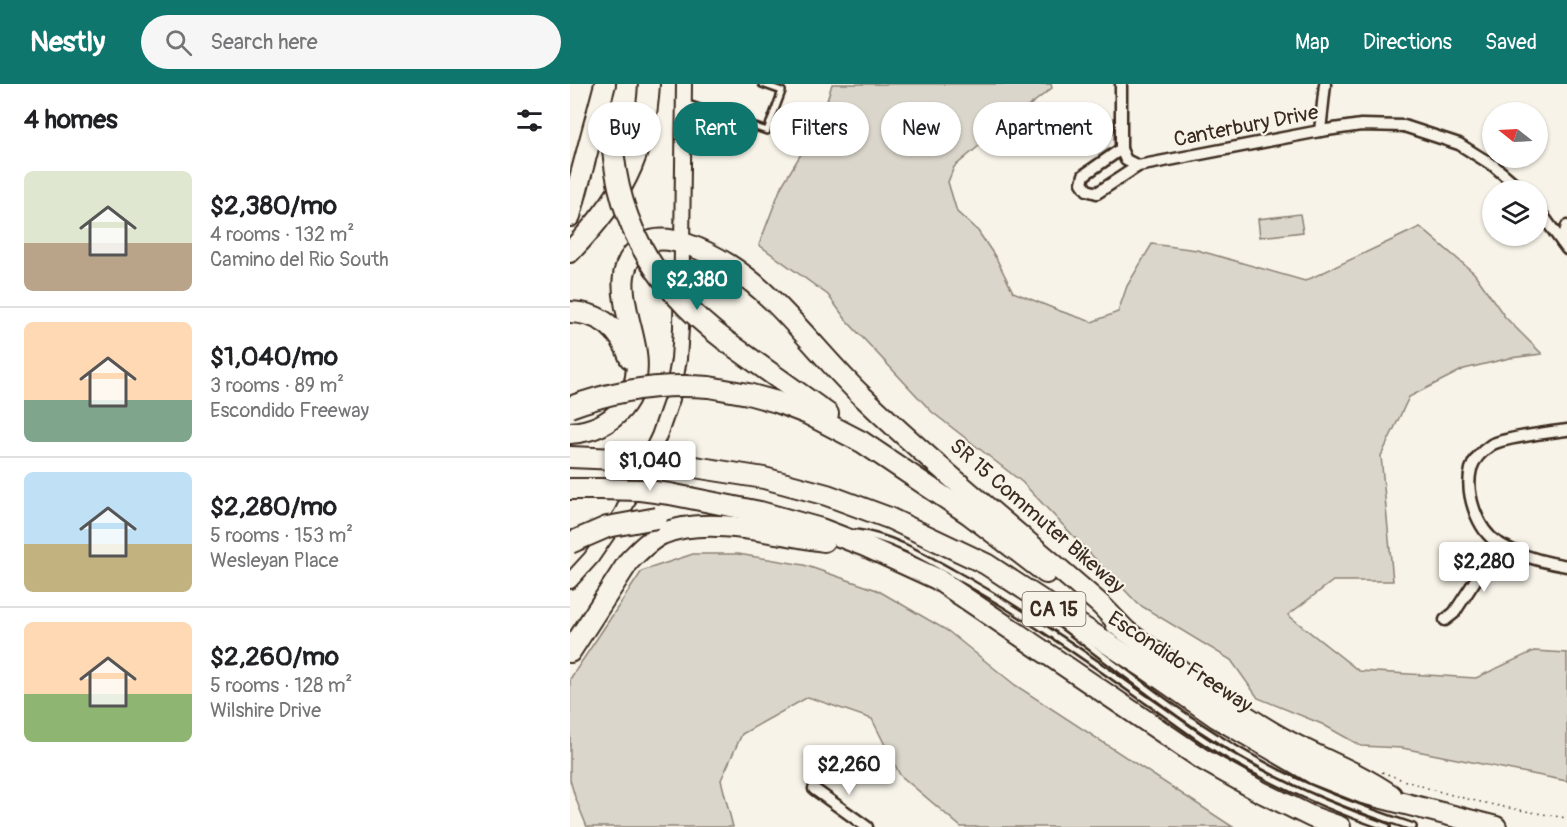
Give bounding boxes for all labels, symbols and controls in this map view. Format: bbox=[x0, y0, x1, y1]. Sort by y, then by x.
search box bbox=[141, 15, 561, 69]
text: Nestly bbox=[30, 25, 105, 60]
icon: search bbox=[162, 26, 195, 59]
text: Search here bbox=[210, 28, 318, 56]
text: Map bbox=[1295, 29, 1330, 56]
text: Directions bbox=[1363, 29, 1452, 56]
text: Saved bbox=[1485, 29, 1537, 56]
street label: Canterbury Drive bbox=[1171, 99, 1321, 153]
chip: Buy bbox=[588, 102, 661, 156]
chip: Rent bbox=[673, 102, 758, 156]
chip: Filters bbox=[770, 102, 869, 156]
chip: New bbox=[881, 102, 961, 156]
chip: Apartment bbox=[973, 102, 1113, 156]
north arrow bbox=[1482, 102, 1548, 168]
map controls bbox=[1482, 102, 1548, 246]
text: 4 homes bbox=[24, 104, 118, 136]
icon: filters bbox=[513, 104, 546, 137]
button: layers bbox=[1482, 180, 1548, 246]
text: $2,380/mo bbox=[210, 190, 337, 222]
icon: home bbox=[72, 195, 144, 267]
text: 4 rooms · 132 m² bbox=[210, 222, 354, 247]
text: Camino del Rio South bbox=[210, 247, 389, 272]
pin: $2,380 bbox=[648, 260, 746, 311]
text: $2,380 bbox=[666, 267, 728, 292]
text: $1,040/mo bbox=[210, 341, 338, 373]
icon: home bbox=[72, 346, 144, 418]
text: 3 rooms · 89 m² bbox=[210, 373, 344, 398]
text: Escondido Freeway bbox=[210, 398, 369, 423]
street label: SR 15 Commuter Bikeway bbox=[944, 433, 1130, 599]
pin: $1,040 bbox=[601, 441, 699, 492]
text: $1,040 bbox=[619, 448, 681, 473]
text: $2,280/mo bbox=[210, 491, 337, 523]
icon: home bbox=[72, 496, 144, 568]
text: 5 rooms · 153 m² bbox=[210, 523, 353, 548]
pin: $2,280 bbox=[1435, 542, 1533, 593]
text: Wesleyan Place bbox=[210, 548, 339, 573]
text: $2,280 bbox=[1453, 549, 1515, 574]
road number: CA 15 bbox=[1022, 592, 1086, 626]
street label: Escondido Freeway bbox=[1103, 605, 1257, 719]
text: $2,260/mo bbox=[210, 641, 339, 673]
icon: home bbox=[72, 646, 144, 718]
text: 5 rooms · 128 m² bbox=[210, 673, 352, 698]
text: Wilshire Drive bbox=[210, 698, 321, 723]
pin: $2,260 bbox=[800, 745, 898, 796]
text: $2,260 bbox=[817, 752, 881, 777]

